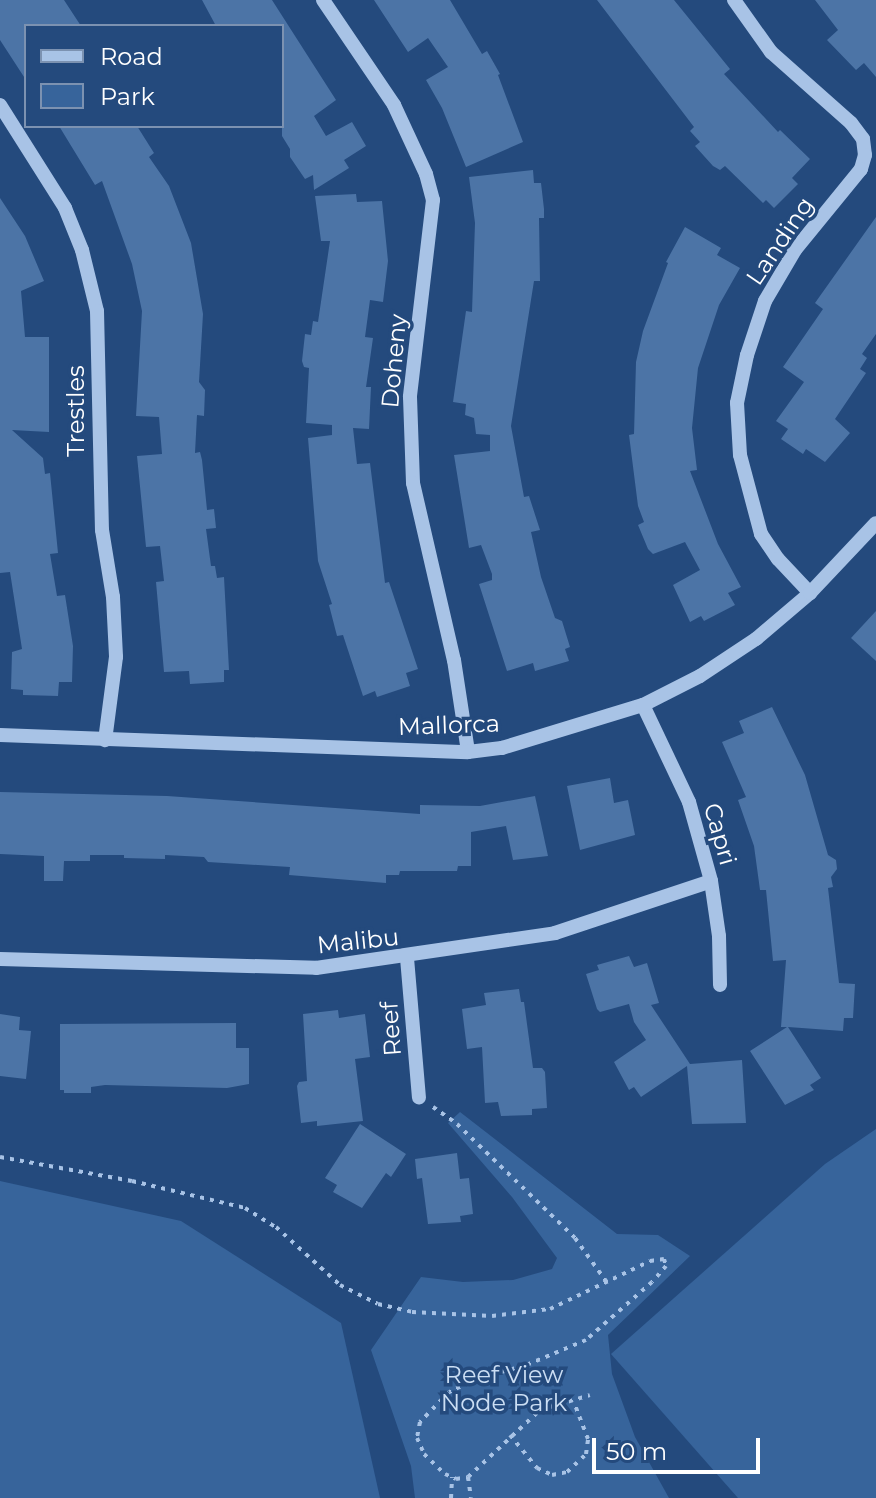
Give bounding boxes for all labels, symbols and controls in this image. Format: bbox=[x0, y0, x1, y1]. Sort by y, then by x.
legend bbox=[24, 24, 284, 128]
text: Road bbox=[100, 42, 163, 71]
text: Park bbox=[100, 82, 155, 111]
street label: Landing bbox=[740, 192, 820, 290]
street label: Doheny bbox=[376, 313, 412, 409]
street label: Trestles bbox=[62, 365, 90, 457]
street label: Mallorca bbox=[398, 709, 500, 741]
street label: Capri bbox=[697, 800, 743, 868]
street label: Malibu bbox=[316, 922, 400, 960]
street label: Reef bbox=[375, 1001, 407, 1057]
park label: Reef View Node Park bbox=[441, 1361, 567, 1417]
scale bar bbox=[596, 1422, 764, 1472]
text: 50 m bbox=[606, 1437, 667, 1466]

